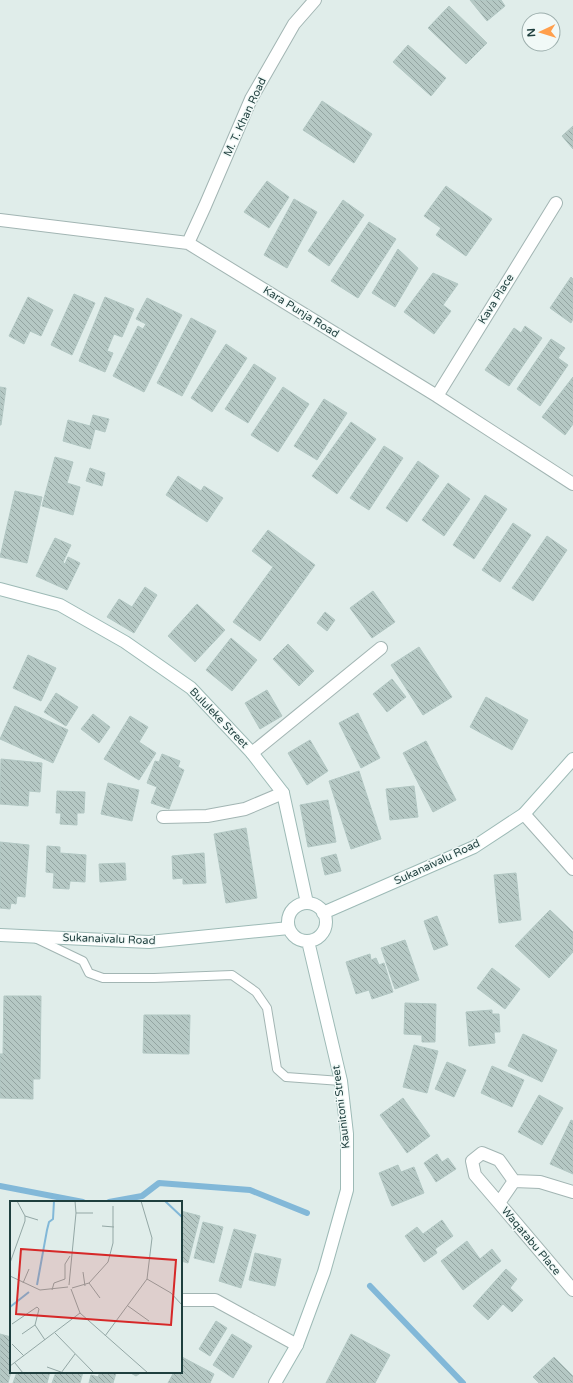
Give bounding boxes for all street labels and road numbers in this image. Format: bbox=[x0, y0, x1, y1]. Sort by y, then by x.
street label: M. T. Khan Road bbox=[221, 75, 269, 159]
street label: Kava Place bbox=[476, 272, 516, 326]
street label: Kara Punja Road bbox=[261, 283, 341, 341]
street label: Bululeke Street bbox=[187, 685, 251, 751]
street label: Sukanaivalu Road bbox=[392, 836, 482, 888]
street label: Sukanaivalu Road bbox=[62, 931, 156, 947]
street label: Kaunitoni Street bbox=[329, 1064, 353, 1150]
street label: Waqatabu Place bbox=[499, 1204, 563, 1278]

